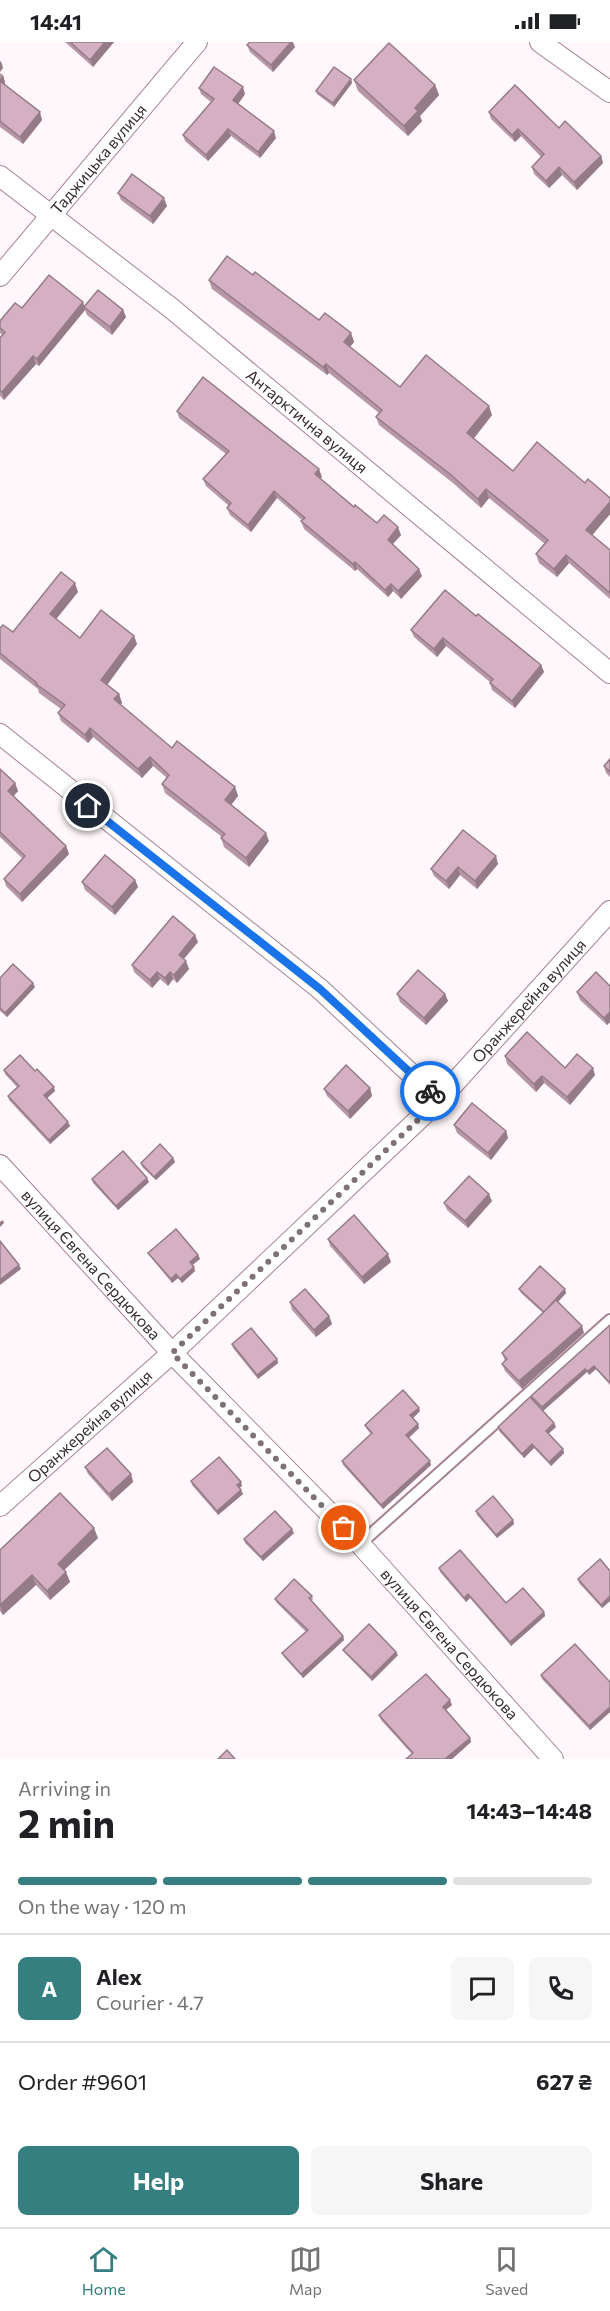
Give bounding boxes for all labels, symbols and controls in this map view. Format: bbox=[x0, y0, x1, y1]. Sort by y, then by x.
text: 14:41 bbox=[30, 8, 82, 35]
street label: Таджицька вулиця bbox=[46, 100, 150, 218]
street label: Антарктична вулиця bbox=[243, 365, 372, 477]
pin bbox=[62, 780, 113, 831]
icon: home bbox=[71, 789, 104, 822]
street label: Оранжерейна вулиця bbox=[468, 934, 589, 1066]
courier bbox=[400, 1061, 460, 1121]
icon: bike bbox=[414, 1075, 447, 1108]
street label: вулиця Євгена Сердюкова bbox=[18, 1185, 165, 1343]
street label: Оранжерейна вулиця bbox=[23, 1365, 156, 1486]
pin bbox=[318, 1502, 369, 1553]
icon: bag bbox=[327, 1511, 360, 1544]
street label: вулиця Євгена Сердюкова bbox=[377, 1564, 523, 1723]
text: Arriving in bbox=[18, 1776, 111, 1800]
text: 14:43–14:48 bbox=[467, 1797, 592, 1824]
text: 2 min bbox=[18, 1798, 115, 1846]
text: On the way · 120 m bbox=[18, 1894, 186, 1918]
button: chat bbox=[451, 1957, 514, 2020]
button: phone bbox=[529, 1957, 592, 2020]
text: Alex bbox=[96, 1963, 142, 1990]
text: A bbox=[42, 1975, 57, 2002]
text: Courier · 4.7 bbox=[96, 1990, 204, 2014]
text: Order #9601 bbox=[18, 2068, 147, 2095]
text: 627 ₴ bbox=[536, 2068, 592, 2095]
button: Help bbox=[18, 2146, 299, 2215]
button: Share bbox=[311, 2146, 592, 2215]
tab: Home bbox=[82, 2243, 126, 2298]
tab: Map bbox=[289, 2243, 322, 2298]
tab: Saved bbox=[485, 2243, 528, 2298]

